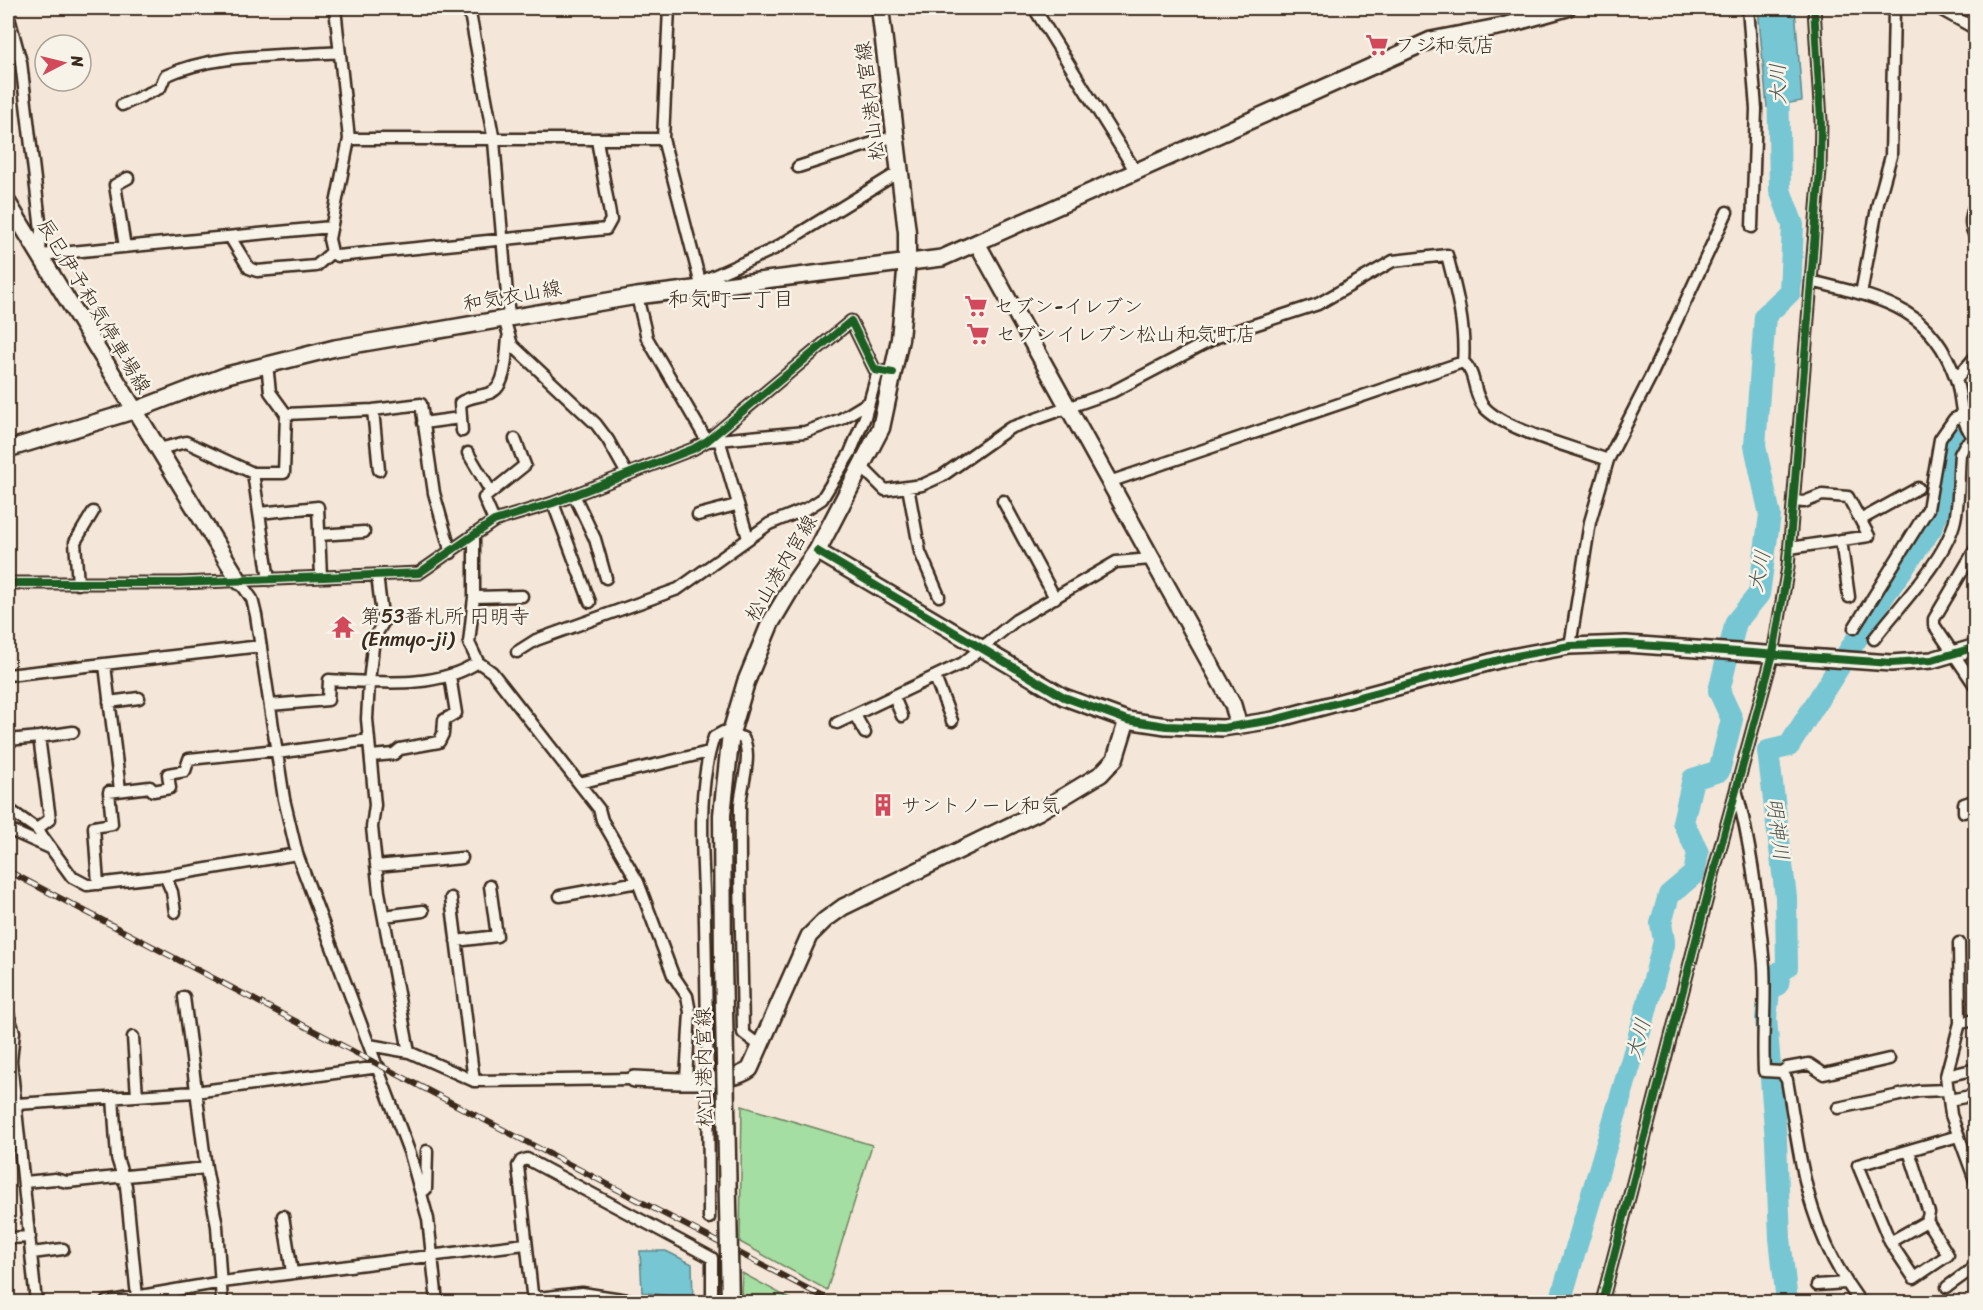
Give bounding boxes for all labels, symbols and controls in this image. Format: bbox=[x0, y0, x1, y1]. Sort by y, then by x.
place label: フジ和気店 bbox=[1395, 28, 1495, 63]
supermarket icon: フジ和気店 bbox=[1364, 32, 1390, 58]
north arrow bbox=[33, 33, 93, 93]
street label: 松山港内宮線 bbox=[845, 39, 895, 163]
text: N bbox=[62, 53, 93, 69]
water label: 大川 bbox=[1759, 63, 1797, 105]
street label: 辰巳伊予和気停車場線 bbox=[27, 211, 161, 401]
street label: 和気衣山線 bbox=[460, 270, 564, 322]
district label: 和気町一丁目 bbox=[668, 280, 794, 318]
place label: セブン-イレブン bbox=[994, 289, 1143, 324]
supermarket icon: セブン-イレブン bbox=[963, 293, 989, 319]
place label: セブンイレブン松山和気町店 bbox=[996, 317, 1256, 352]
supermarket icon: セブンイレブン松山和気町店 bbox=[965, 321, 991, 347]
street label: 松山港内宮線 bbox=[735, 508, 827, 628]
water label: 大川 bbox=[1736, 547, 1782, 595]
place label: 第53番札所 円明寺 (Enmyo-ji) bbox=[361, 599, 529, 657]
temple icon: 第53番札所 円明寺 (Enmyo-ji) bbox=[330, 614, 356, 640]
place label: サントノーレ和気 bbox=[901, 788, 1060, 823]
building icon: サントノーレ和気 bbox=[870, 792, 896, 818]
water label: 明神川 bbox=[1755, 795, 1801, 863]
street label: 松山港内宮線 bbox=[685, 1007, 723, 1127]
water label: 大川 bbox=[1614, 1014, 1662, 1064]

